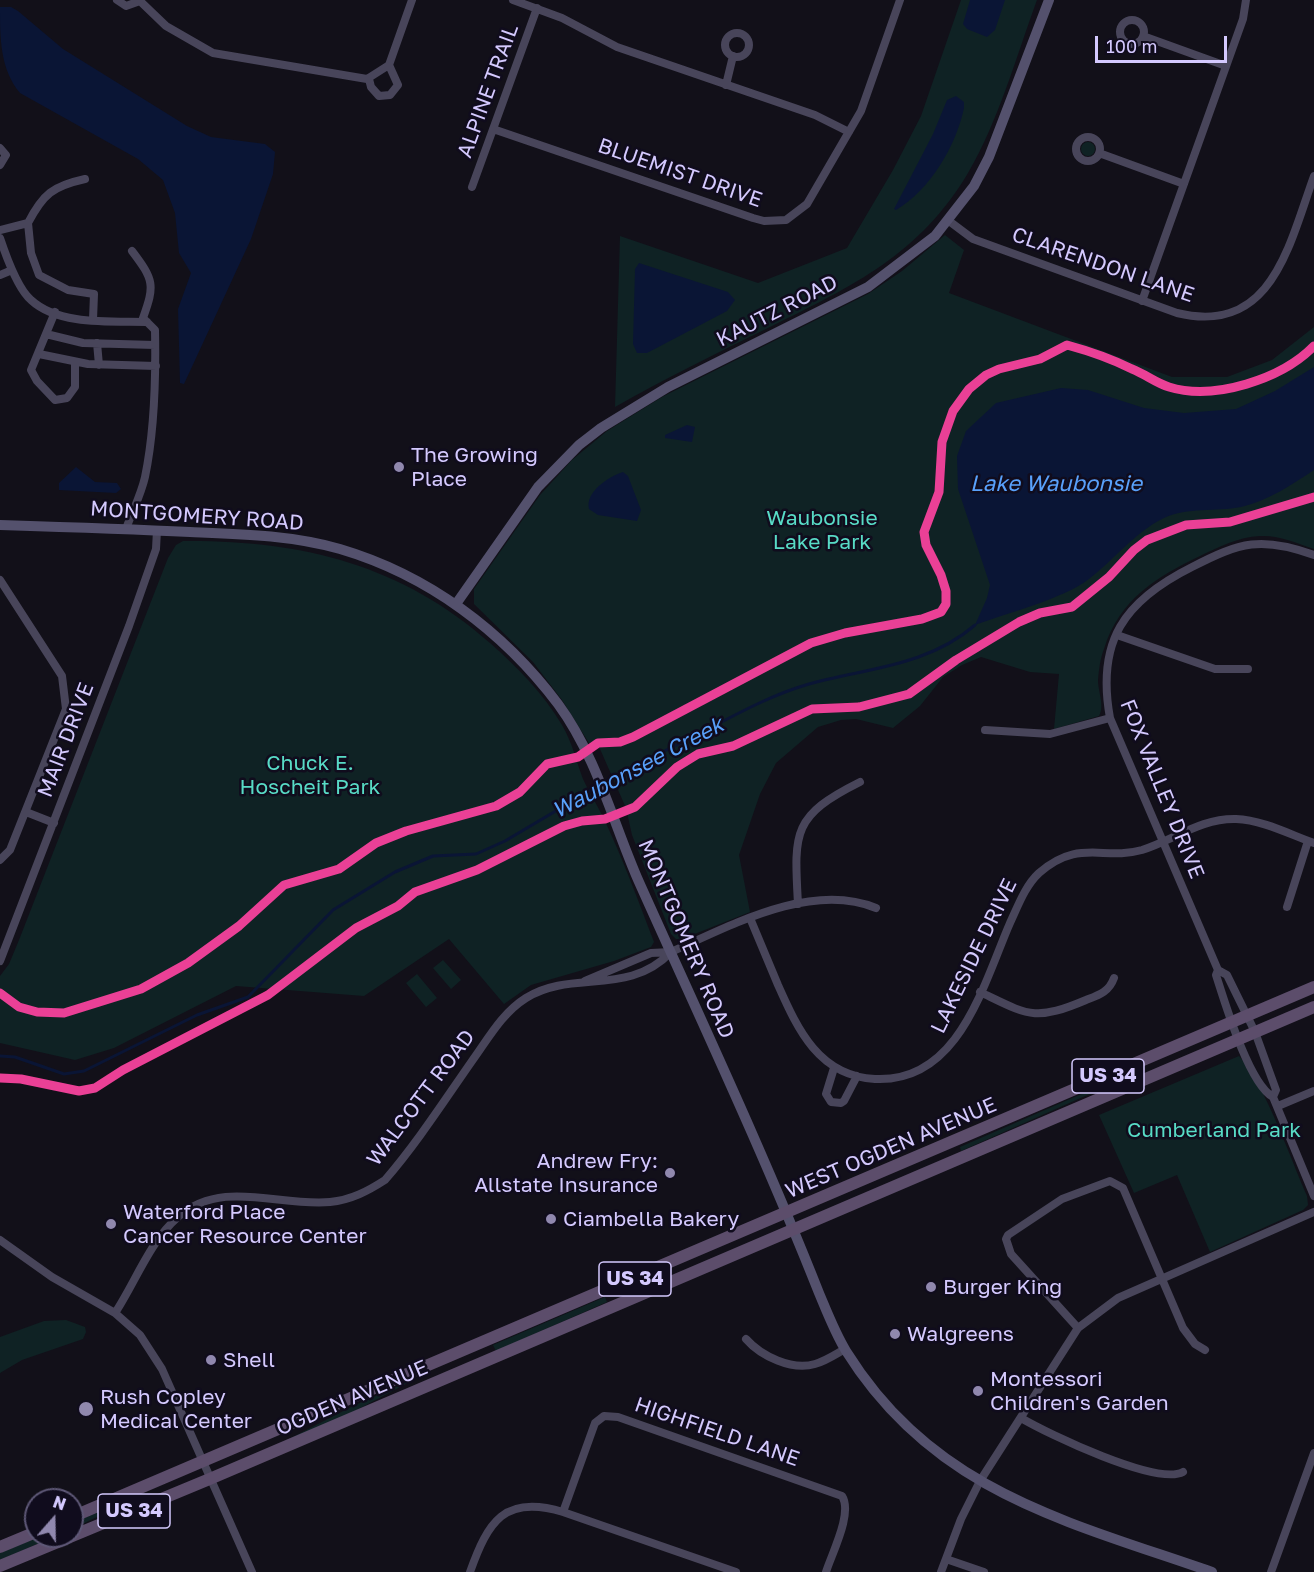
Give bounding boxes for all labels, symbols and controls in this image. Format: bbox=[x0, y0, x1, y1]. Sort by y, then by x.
street label: ALPINE TRAIL bbox=[452, 21, 524, 161]
scale bar bbox=[1098, 24, 1230, 62]
text: 100 m bbox=[1106, 35, 1157, 57]
street label: BLUEMIST DRIVE bbox=[595, 133, 765, 213]
street label: CLARENDON LANE bbox=[1009, 222, 1197, 308]
street label: KAUTZ ROAD bbox=[712, 270, 842, 352]
place label: The Growing Place bbox=[411, 442, 538, 492]
marker: The Growing Place bbox=[392, 460, 406, 474]
water label: Lake Waubonsie bbox=[970, 471, 1142, 497]
street label: MONTGOMERY ROAD bbox=[89, 496, 305, 536]
park label: Waubonsie Lake Park bbox=[766, 505, 878, 555]
street label: MAIR DRIVE bbox=[33, 679, 99, 801]
street label: FOX VALLEY DRIVE bbox=[1115, 696, 1209, 882]
water label: Waubonsee Creek bbox=[548, 712, 728, 824]
park label: Chuck E. Hoscheit Park bbox=[240, 750, 380, 800]
street label: MONTGOMERY ROAD bbox=[633, 836, 739, 1042]
street label: LAKESIDE DRIVE bbox=[926, 874, 1022, 1038]
street label: WALCOTT ROAD bbox=[362, 1025, 480, 1171]
road number: US 34 bbox=[1072, 1059, 1144, 1093]
street label: WEST OGDEN AVENUE bbox=[782, 1092, 1000, 1204]
park label: Cumberland Park bbox=[1127, 1117, 1301, 1143]
place label: Andrew Fry: Allstate Insurance bbox=[474, 1148, 658, 1198]
marker: Andrew Fry: Allstate Insurance bbox=[663, 1166, 677, 1180]
place label: Waterford Place Cancer Resource Center bbox=[123, 1199, 367, 1249]
place label: Ciambella Bakery bbox=[563, 1206, 739, 1232]
marker: Ciambella Bakery bbox=[544, 1212, 558, 1226]
marker: Waterford Place Cancer Resource Center bbox=[104, 1217, 118, 1231]
road number: US 34 bbox=[599, 1262, 671, 1296]
place label: Burger King bbox=[943, 1274, 1062, 1300]
marker: Burger King bbox=[924, 1280, 938, 1294]
place label: Walgreens bbox=[907, 1321, 1014, 1347]
marker: Walgreens bbox=[888, 1327, 902, 1341]
place label: Shell bbox=[223, 1347, 275, 1373]
marker: Shell bbox=[204, 1353, 218, 1367]
street label: OGDEN AVENUE bbox=[272, 1355, 432, 1441]
place label: Montessori Children's Garden bbox=[990, 1366, 1169, 1416]
place label: Rush Copley Medical Center bbox=[100, 1384, 252, 1434]
marker: Montessori Children's Garden bbox=[971, 1384, 985, 1398]
street label: HIGHFIELD LANE bbox=[631, 1392, 803, 1472]
marker: Rush Copley Medical Center bbox=[77, 1400, 95, 1418]
north arrow bbox=[24, 1488, 84, 1548]
text: N bbox=[50, 1491, 69, 1514]
road number: US 34 bbox=[98, 1494, 170, 1528]

